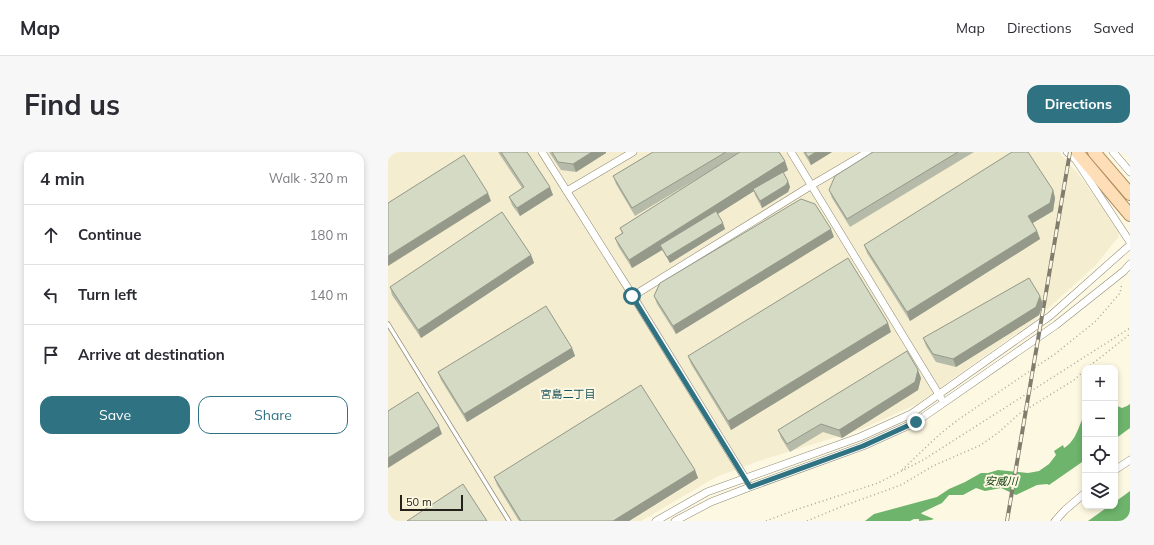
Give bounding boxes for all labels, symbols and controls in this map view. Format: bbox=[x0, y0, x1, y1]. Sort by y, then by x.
text: Map bbox=[20, 16, 60, 40]
text: Map bbox=[956, 19, 985, 37]
text: Directions bbox=[1007, 19, 1072, 37]
text: Saved bbox=[1094, 19, 1134, 37]
button: Directions bbox=[1027, 85, 1130, 123]
text: Find us bbox=[24, 87, 120, 122]
text: 4 min bbox=[40, 168, 85, 189]
text: Walk · 320 m bbox=[269, 170, 348, 186]
icon: ahead bbox=[40, 224, 62, 246]
text: Continue bbox=[78, 225, 141, 244]
text: 180 m bbox=[310, 227, 348, 243]
icon: left bbox=[40, 284, 62, 306]
text: Turn left bbox=[78, 285, 137, 304]
text: 140 m bbox=[310, 287, 348, 303]
route start bbox=[623, 287, 641, 305]
icon: arrive bbox=[40, 344, 62, 366]
text: Arrive at destination bbox=[78, 345, 225, 364]
map controls bbox=[1082, 365, 1118, 509]
button: + bbox=[1082, 365, 1118, 401]
district label: 宮島二丁目 bbox=[541, 387, 596, 401]
button: Save bbox=[40, 396, 190, 434]
button: Share bbox=[198, 396, 348, 434]
button: − bbox=[1082, 401, 1118, 437]
route end bbox=[907, 413, 925, 431]
button: locate bbox=[1082, 437, 1118, 473]
button: layers bbox=[1082, 473, 1118, 509]
water label: 安威川 bbox=[984, 474, 1019, 488]
scale bar bbox=[400, 493, 463, 512]
text: 50 m bbox=[406, 495, 432, 509]

